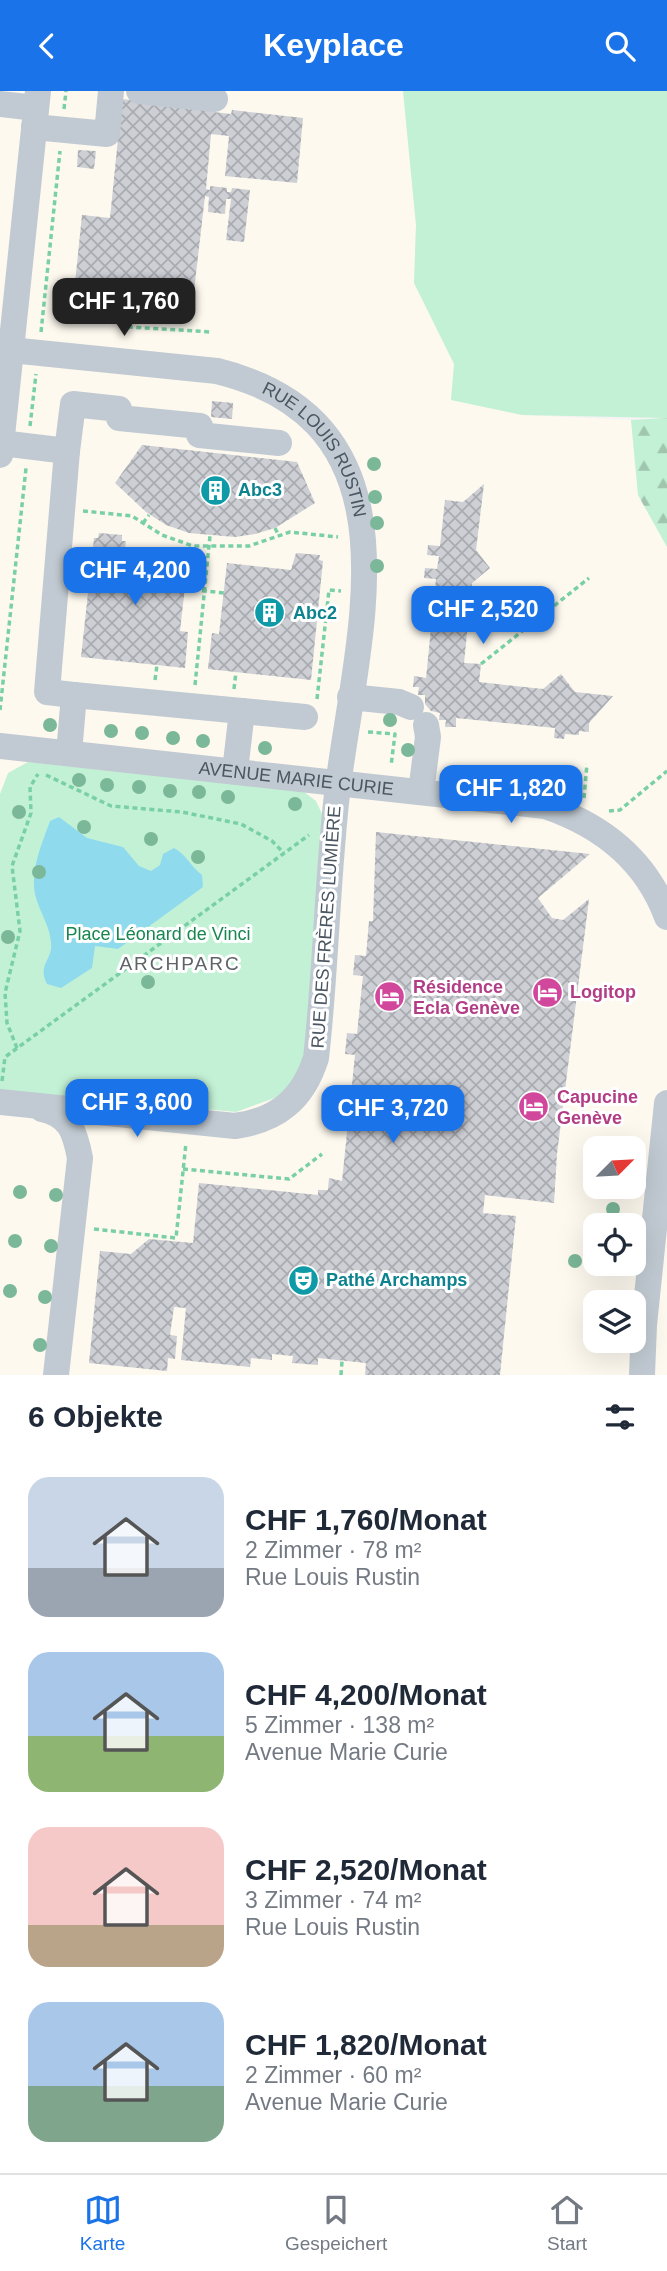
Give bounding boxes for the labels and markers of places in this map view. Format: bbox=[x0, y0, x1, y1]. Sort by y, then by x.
pin: CHF 1,760 bbox=[44, 279, 204, 338]
building icon: Abc3 bbox=[198, 473, 232, 507]
place label: Abc3 bbox=[238, 480, 282, 500]
pin: CHF 4,200 bbox=[55, 547, 215, 607]
pin: CHF 2,520 bbox=[403, 587, 563, 646]
building icon: Abc2 bbox=[253, 596, 287, 630]
place label: Abc2 bbox=[293, 603, 337, 623]
pin: CHF 1,820 bbox=[431, 765, 591, 825]
hotel icon: Logitop bbox=[530, 975, 564, 1009]
place label: Résidence Ecla Genève bbox=[413, 977, 520, 1018]
hotel icon: Résidence Ecla Genève bbox=[373, 980, 407, 1014]
place label: Logitop bbox=[570, 982, 636, 1002]
pin: CHF 3,600 bbox=[57, 1079, 217, 1139]
pin: CHF 3,720 bbox=[313, 1086, 473, 1145]
place label: Capucine Genève bbox=[557, 1087, 638, 1128]
hotel icon: Capucine Genève bbox=[517, 1090, 551, 1124]
theatre icon: Pathé Archamps bbox=[286, 1263, 320, 1297]
place label: Pathé Archamps bbox=[326, 1270, 467, 1290]

